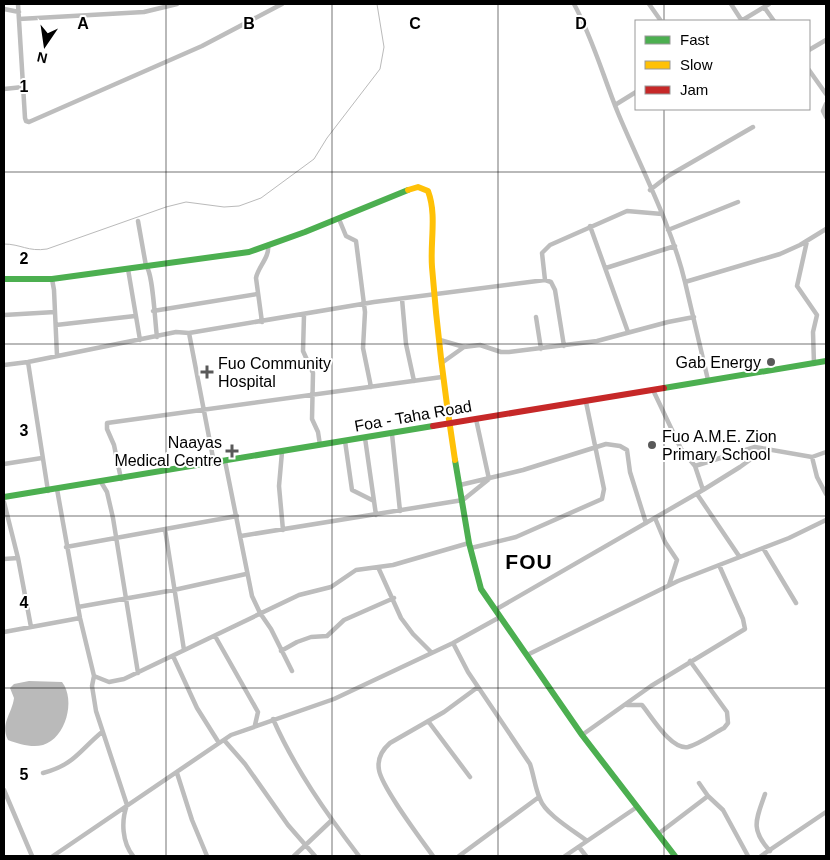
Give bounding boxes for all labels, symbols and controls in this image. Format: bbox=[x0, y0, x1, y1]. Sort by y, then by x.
text: A bbox=[77, 15, 89, 32]
text: B bbox=[243, 15, 255, 32]
text: C bbox=[409, 15, 421, 32]
text: D bbox=[575, 15, 587, 32]
north arrow bbox=[20, 20, 70, 70]
legend bbox=[635, 20, 810, 110]
text: Fast bbox=[680, 31, 710, 48]
text: N bbox=[35, 49, 49, 67]
text: Slow bbox=[680, 56, 713, 73]
text: 1 bbox=[20, 78, 29, 95]
text: Jam bbox=[680, 81, 708, 98]
text: 2 bbox=[20, 250, 29, 267]
place label: Gab Energy bbox=[676, 354, 761, 371]
place label: Fuo Community Hospital bbox=[218, 355, 331, 390]
marker: Gab Energy bbox=[765, 356, 777, 368]
marker: Fuo Community Hospital bbox=[200, 365, 214, 379]
street label: Foa - Taha Road bbox=[353, 397, 473, 435]
text: 3 bbox=[20, 422, 29, 439]
place label: Fuo A.M.E. Zion Primary School bbox=[662, 428, 777, 463]
place label: Naayas Medical Centre bbox=[114, 434, 222, 469]
marker: Fuo A.M.E. Zion Primary School bbox=[646, 439, 658, 451]
marker: Naayas Medical Centre bbox=[226, 445, 238, 457]
district label: FOU bbox=[505, 550, 553, 573]
text: 4 bbox=[20, 594, 29, 611]
text: 5 bbox=[20, 766, 29, 783]

